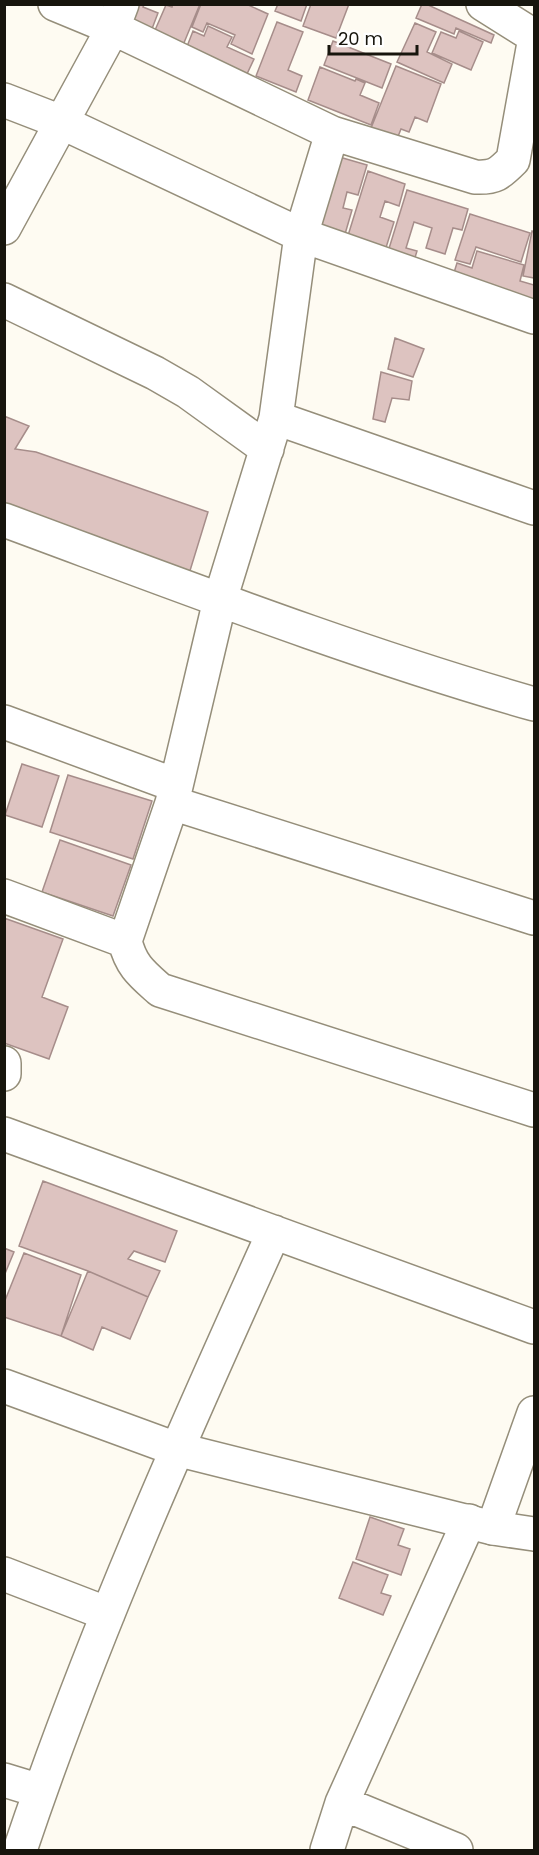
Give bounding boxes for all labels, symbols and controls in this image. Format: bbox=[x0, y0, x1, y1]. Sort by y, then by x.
scale bar bbox=[329, 18, 418, 56]
text: 20 m bbox=[338, 26, 383, 51]

